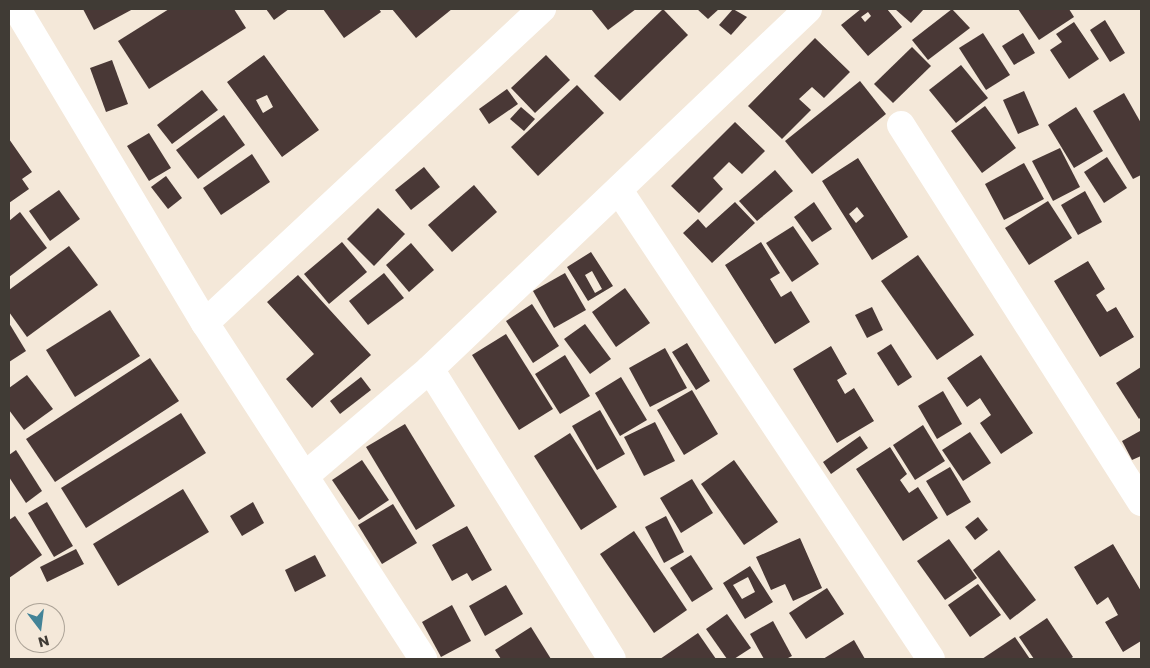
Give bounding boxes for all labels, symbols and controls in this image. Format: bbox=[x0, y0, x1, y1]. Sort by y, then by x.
north arrow bbox=[15, 603, 65, 653]
text: N bbox=[36, 631, 51, 653]

